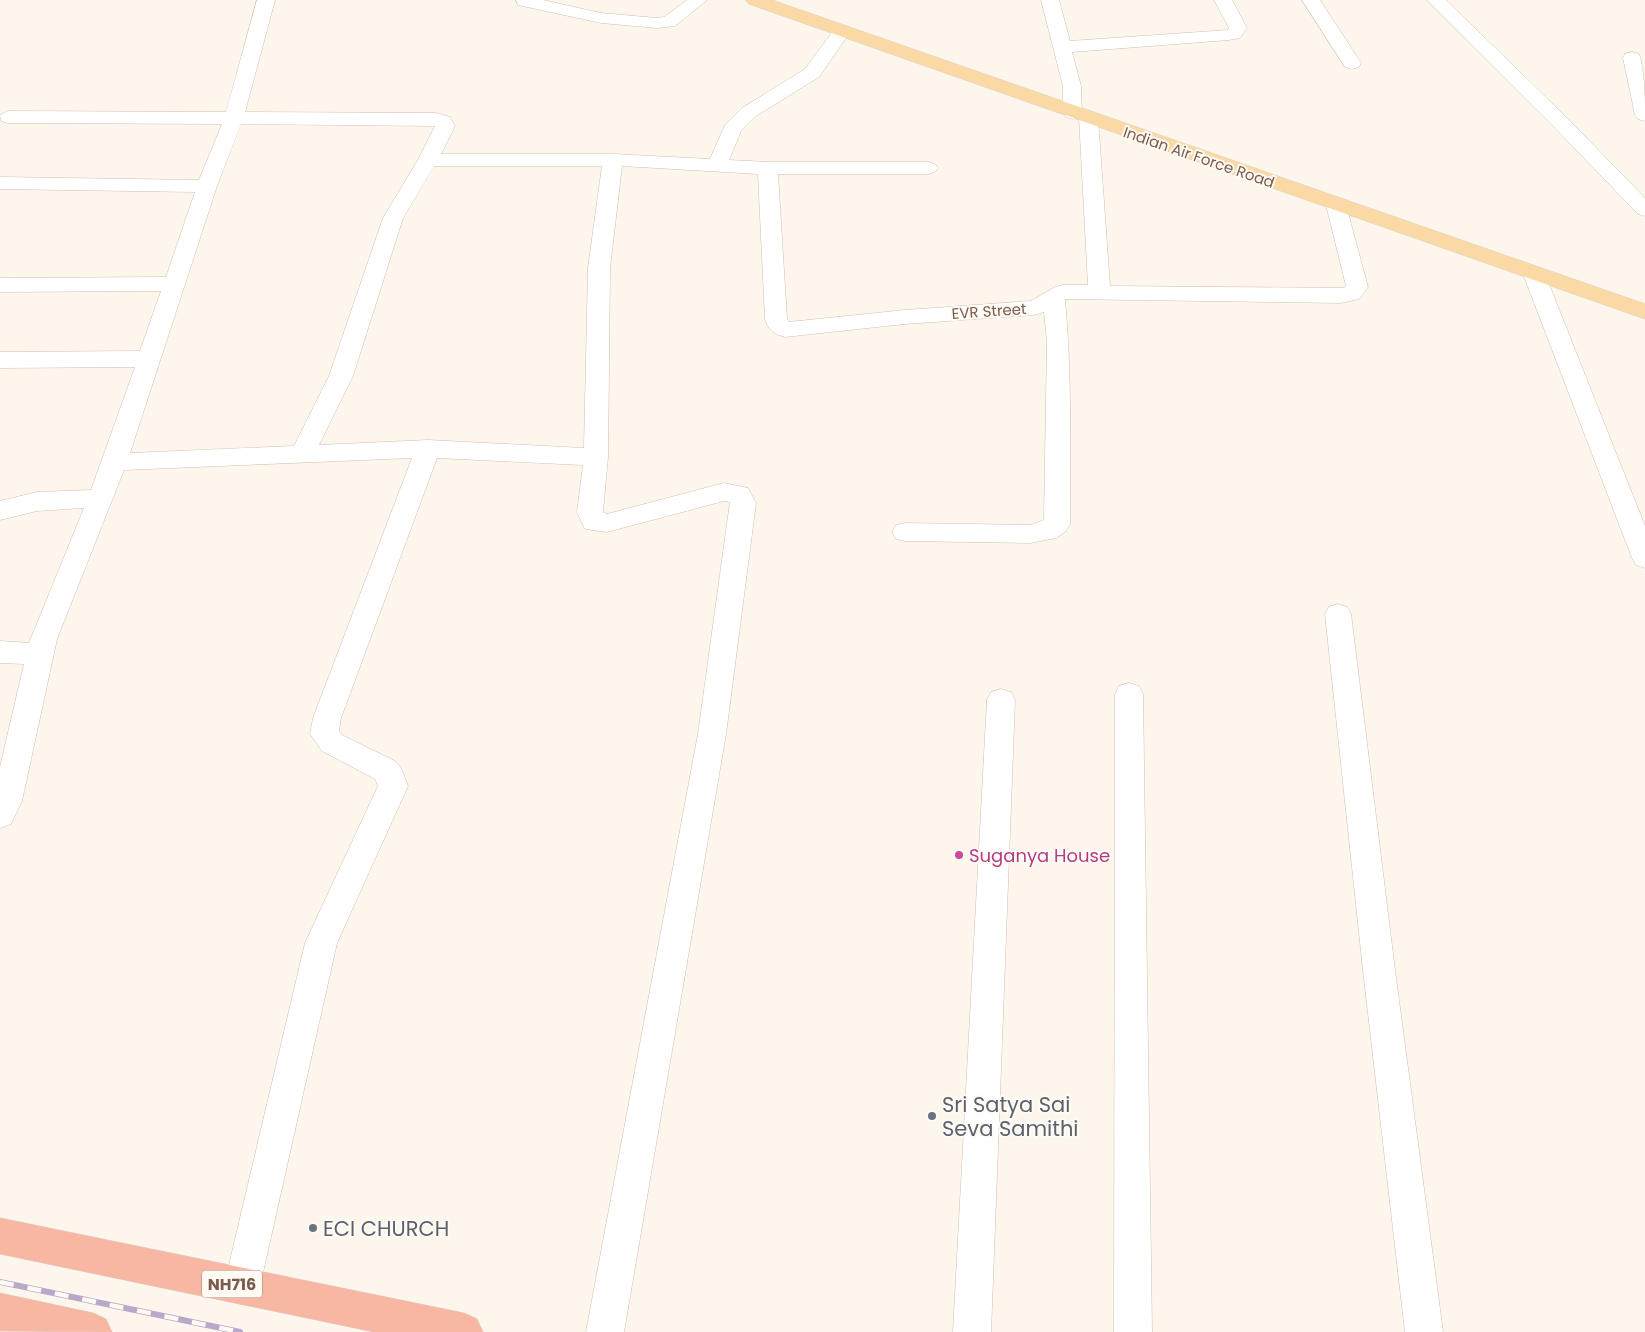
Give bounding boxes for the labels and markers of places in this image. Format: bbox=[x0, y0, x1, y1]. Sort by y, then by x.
place label: Suganya House bbox=[969, 843, 1110, 868]
marker: Suganya House bbox=[953, 849, 965, 861]
place label: Sri Satya Sai Seva Samithi bbox=[942, 1090, 1079, 1143]
marker: Sri Satya Sai Seva Samithi bbox=[926, 1110, 938, 1122]
place label: ECI CHURCH bbox=[323, 1214, 449, 1243]
marker: ECI CHURCH bbox=[307, 1222, 319, 1234]

